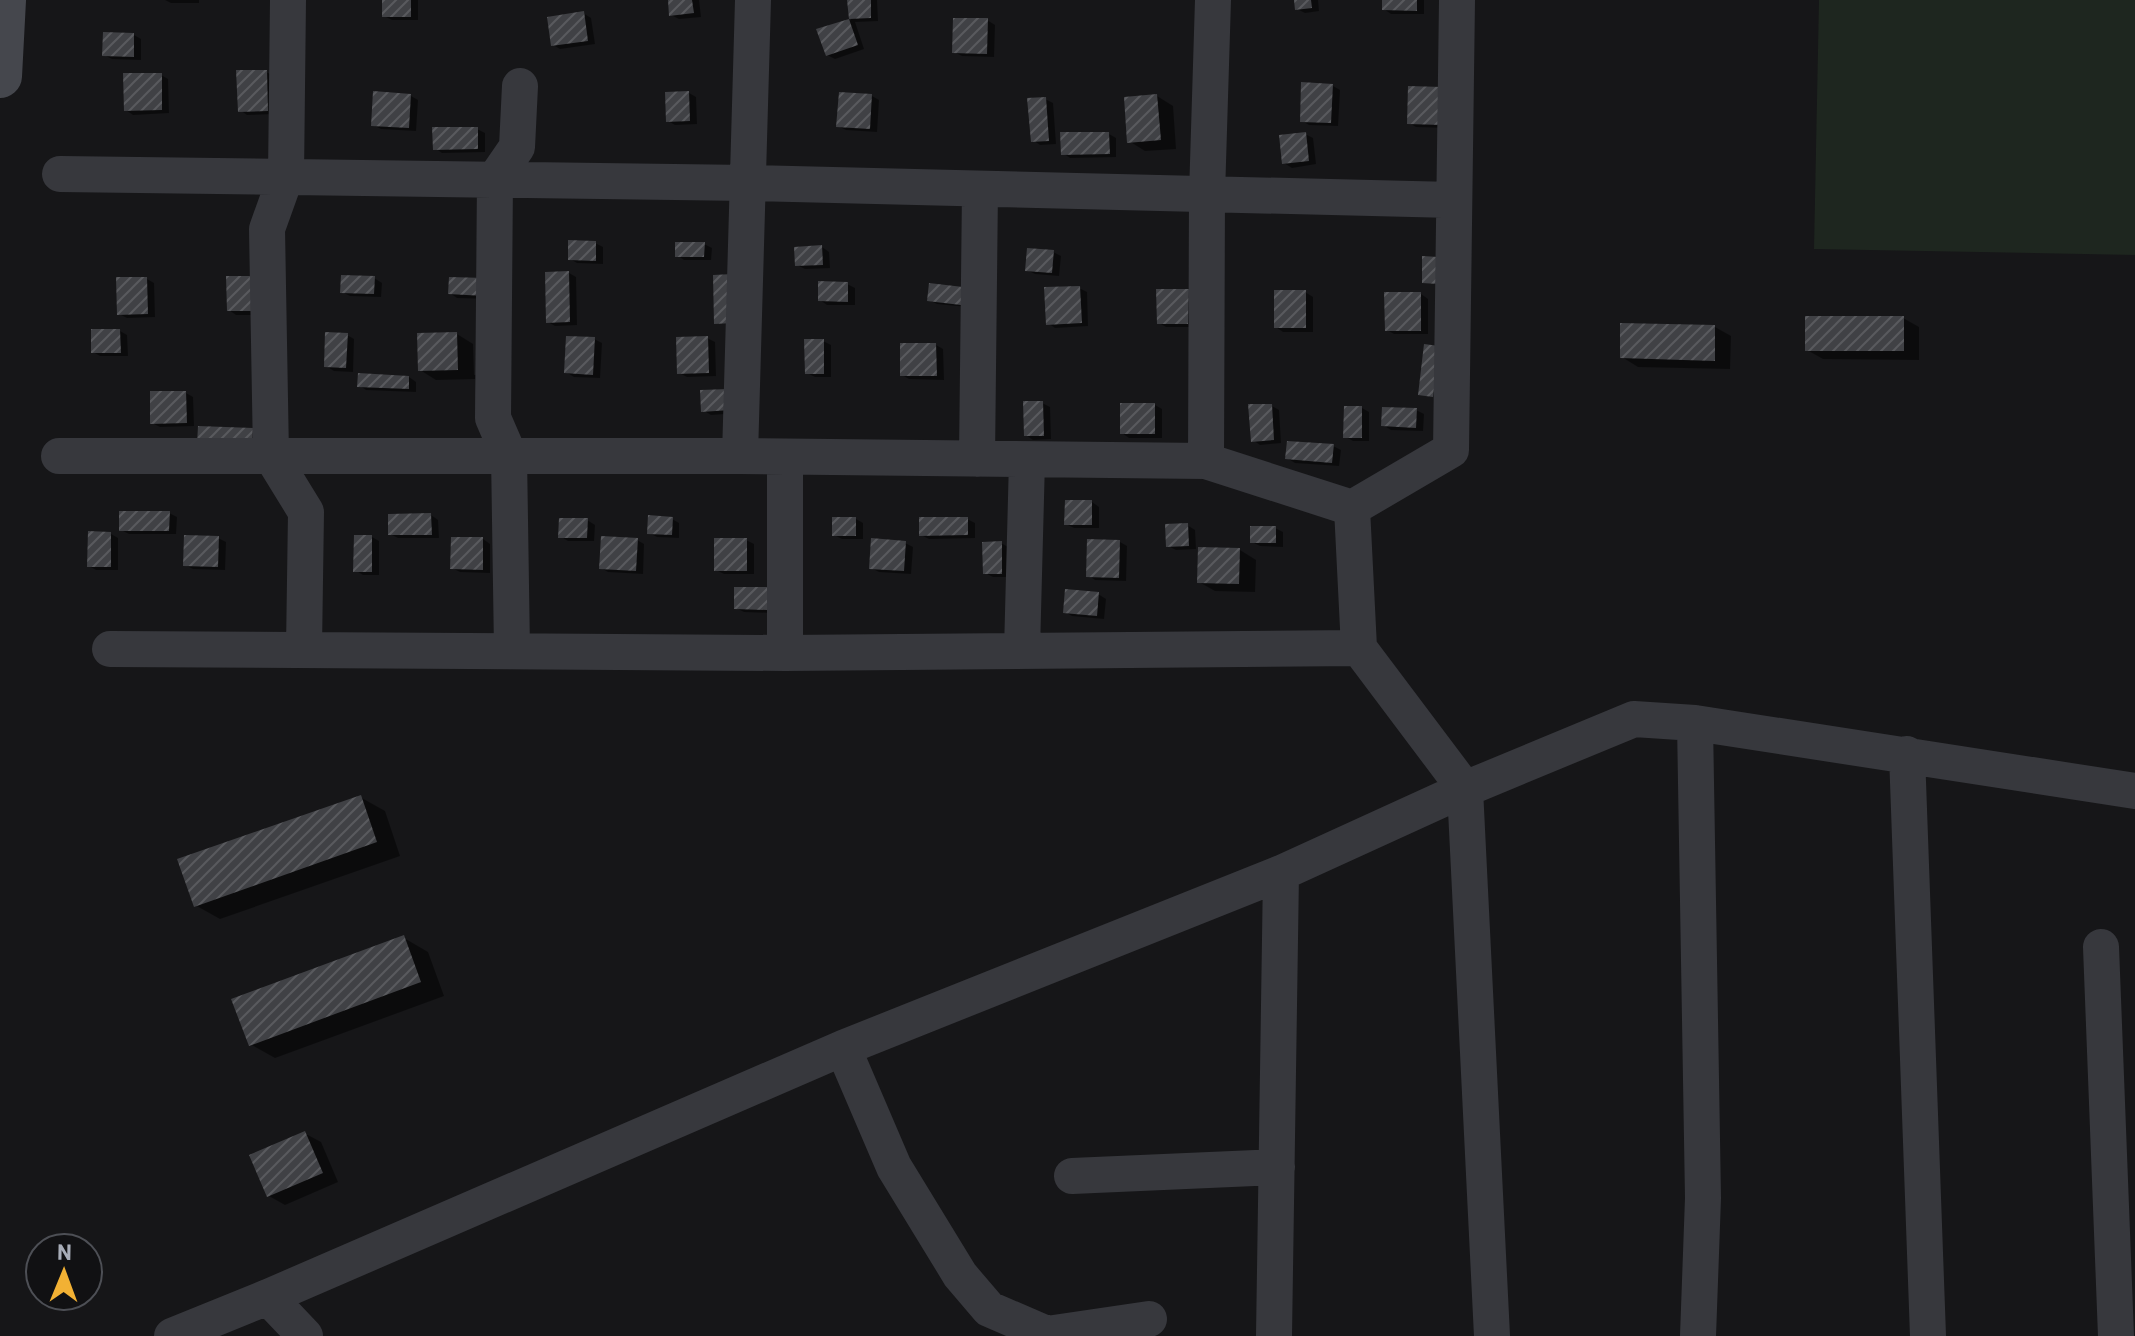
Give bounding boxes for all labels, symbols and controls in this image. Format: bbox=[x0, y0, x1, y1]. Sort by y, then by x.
north arrow bbox=[24, 1232, 104, 1312]
text: N bbox=[57, 1238, 72, 1264]

